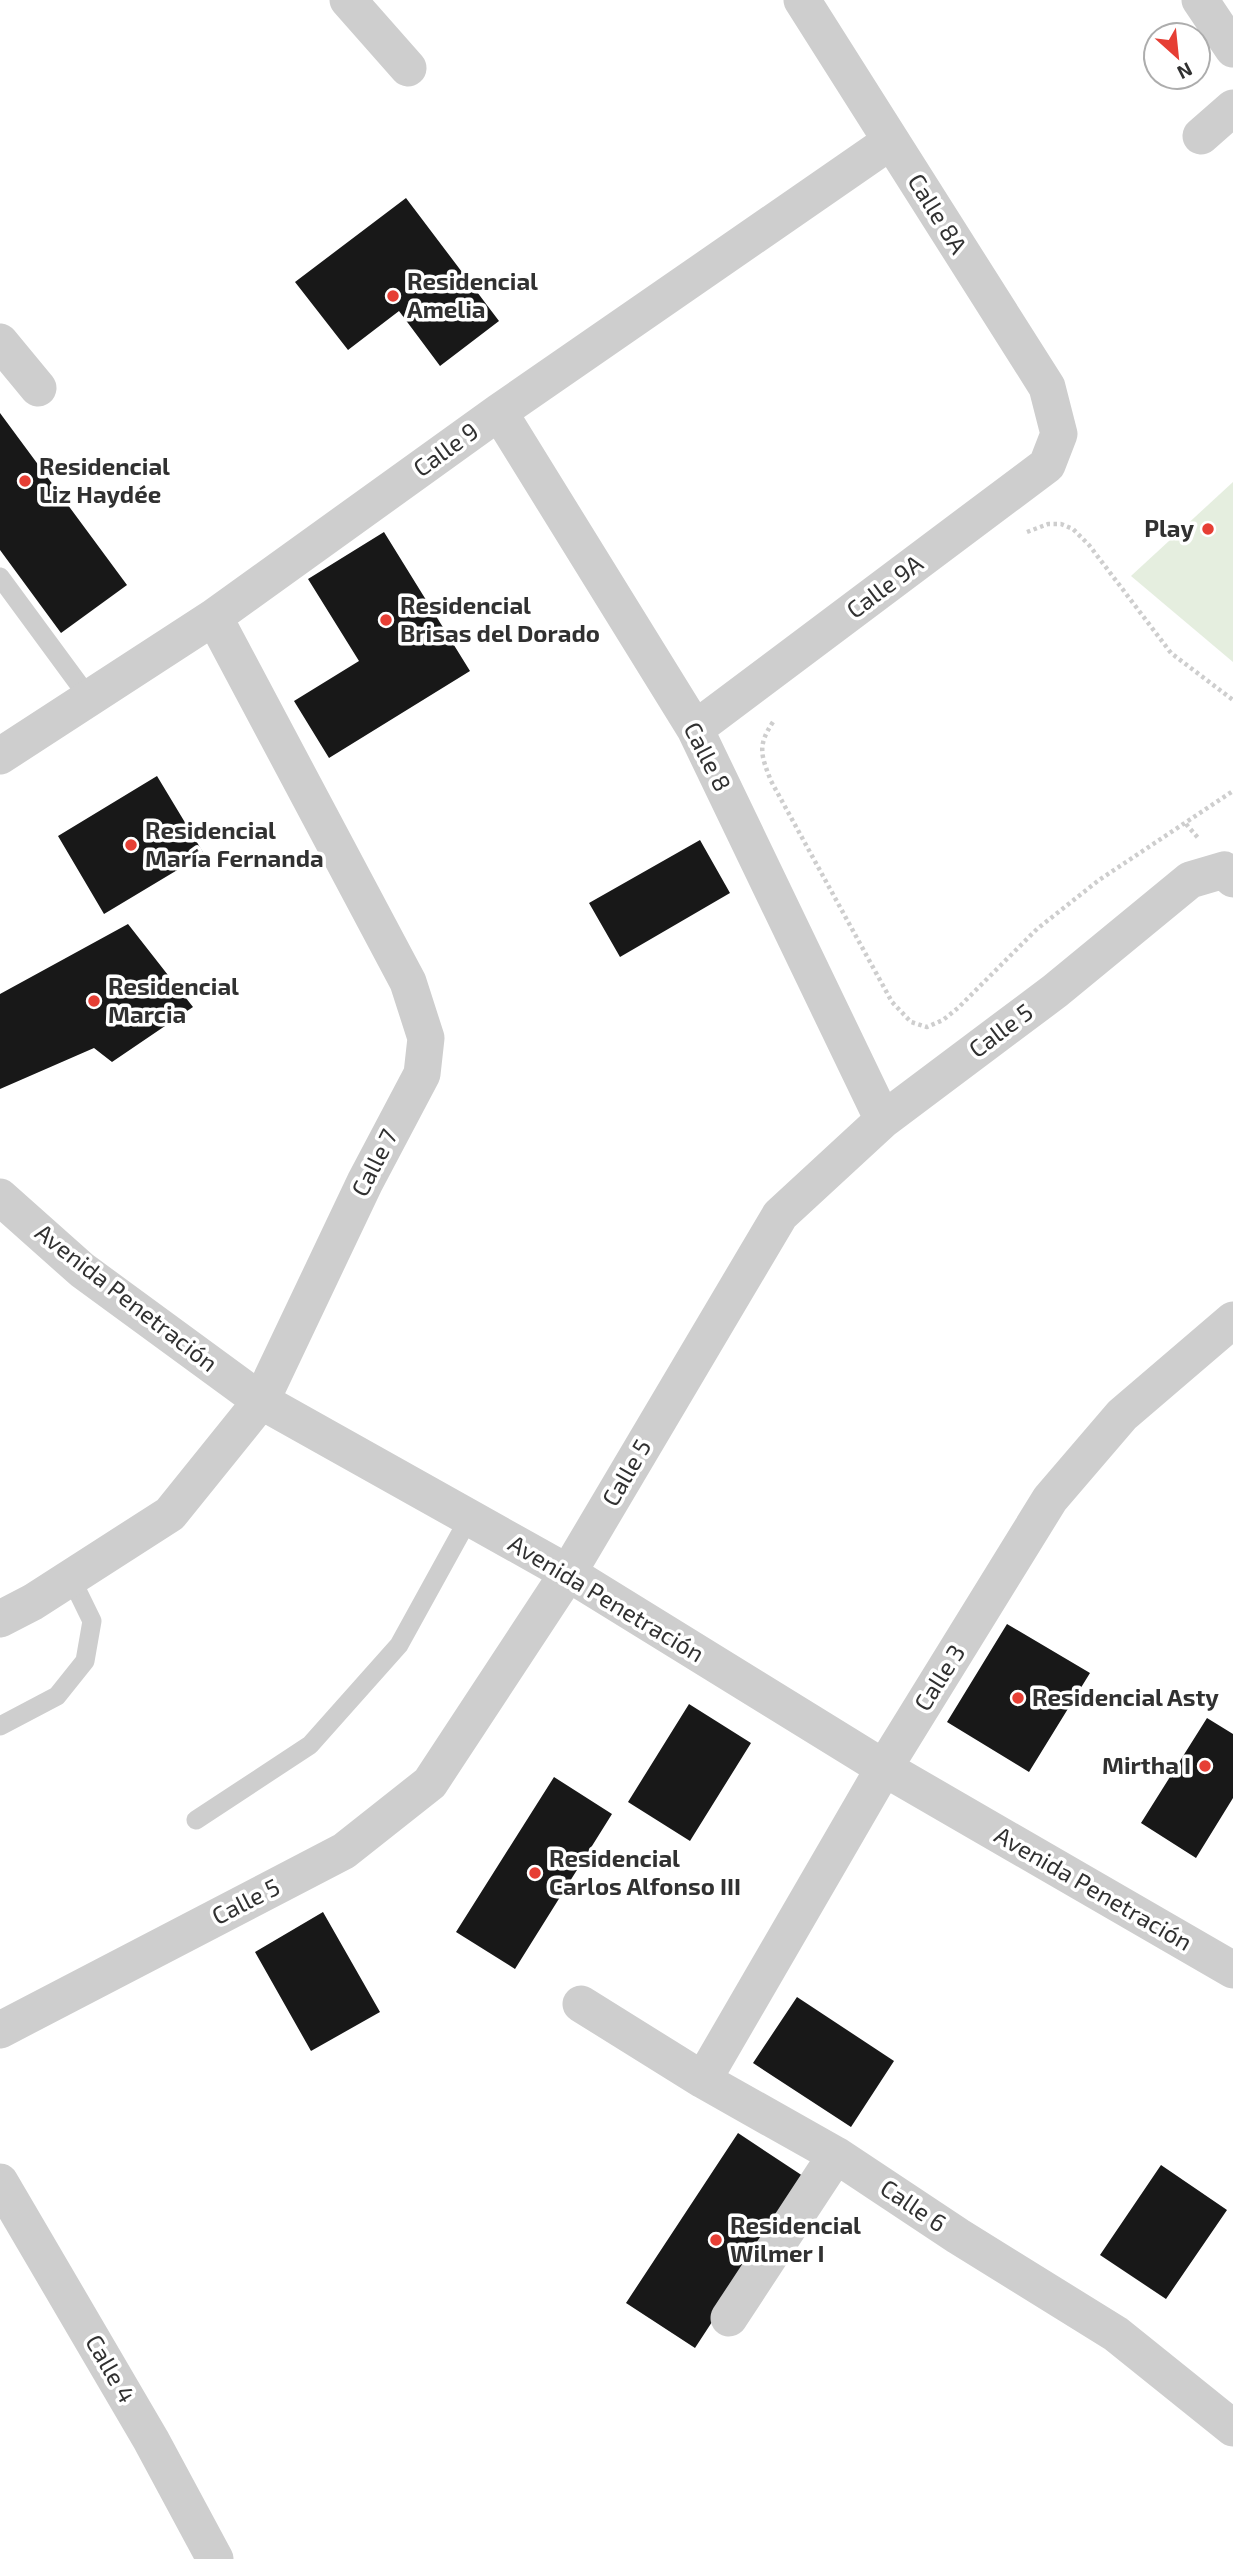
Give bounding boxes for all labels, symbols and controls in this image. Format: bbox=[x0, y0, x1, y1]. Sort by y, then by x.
north arrow bbox=[1142, 21, 1212, 91]
text: N bbox=[1174, 58, 1196, 85]
street label: Calle 8A bbox=[902, 168, 974, 259]
place label: Residencial Amelia bbox=[407, 266, 538, 323]
marker: Residencial Amelia bbox=[385, 288, 401, 304]
street label: Calle 9 bbox=[407, 416, 483, 482]
place label: Residencial Liz Haydée bbox=[39, 451, 170, 508]
marker: Residencial Liz Haydée bbox=[17, 473, 33, 489]
place label: Play bbox=[1144, 513, 1194, 542]
marker: Play bbox=[1200, 521, 1216, 537]
street label: Calle 9A bbox=[840, 548, 928, 624]
place label: Residencial Brisas del Dorado bbox=[400, 590, 600, 647]
marker: Residencial Brisas del Dorado bbox=[378, 612, 394, 628]
street label: Calle 8 bbox=[679, 717, 738, 796]
place label: Residencial María Fernanda bbox=[145, 815, 324, 872]
marker: Residencial María Fernanda bbox=[123, 837, 139, 853]
place label: Residencial Marcia bbox=[108, 971, 239, 1028]
marker: Residencial Marcia bbox=[86, 993, 102, 1009]
street label: Calle 5 bbox=[963, 996, 1038, 1063]
street label: Calle 7 bbox=[344, 1124, 403, 1201]
street label: Avenida Penetración bbox=[30, 1217, 224, 1377]
street label: Calle 5 bbox=[595, 1434, 656, 1511]
street label: Avenida Penetración bbox=[504, 1528, 710, 1668]
street label: Calle 3 bbox=[907, 1639, 970, 1716]
place label: Residencial Asty bbox=[1032, 1682, 1219, 1711]
marker: Residencial Asty bbox=[1010, 1690, 1026, 1706]
place label: Mirtha I bbox=[1102, 1750, 1191, 1779]
marker: Mirtha I bbox=[1197, 1758, 1213, 1774]
street label: Avenida Penetración bbox=[990, 1819, 1198, 1956]
place label: Residencial Carlos Alfonso III bbox=[549, 1843, 741, 1900]
marker: Residencial Carlos Alfonso III bbox=[527, 1865, 543, 1881]
street label: Calle 5 bbox=[207, 1871, 284, 1930]
street label: Calle 6 bbox=[875, 2172, 952, 2237]
place label: Residencial Wilmer I bbox=[730, 2210, 861, 2267]
marker: Residencial Wilmer I bbox=[708, 2232, 724, 2248]
street label: Calle 4 bbox=[80, 2329, 142, 2408]

